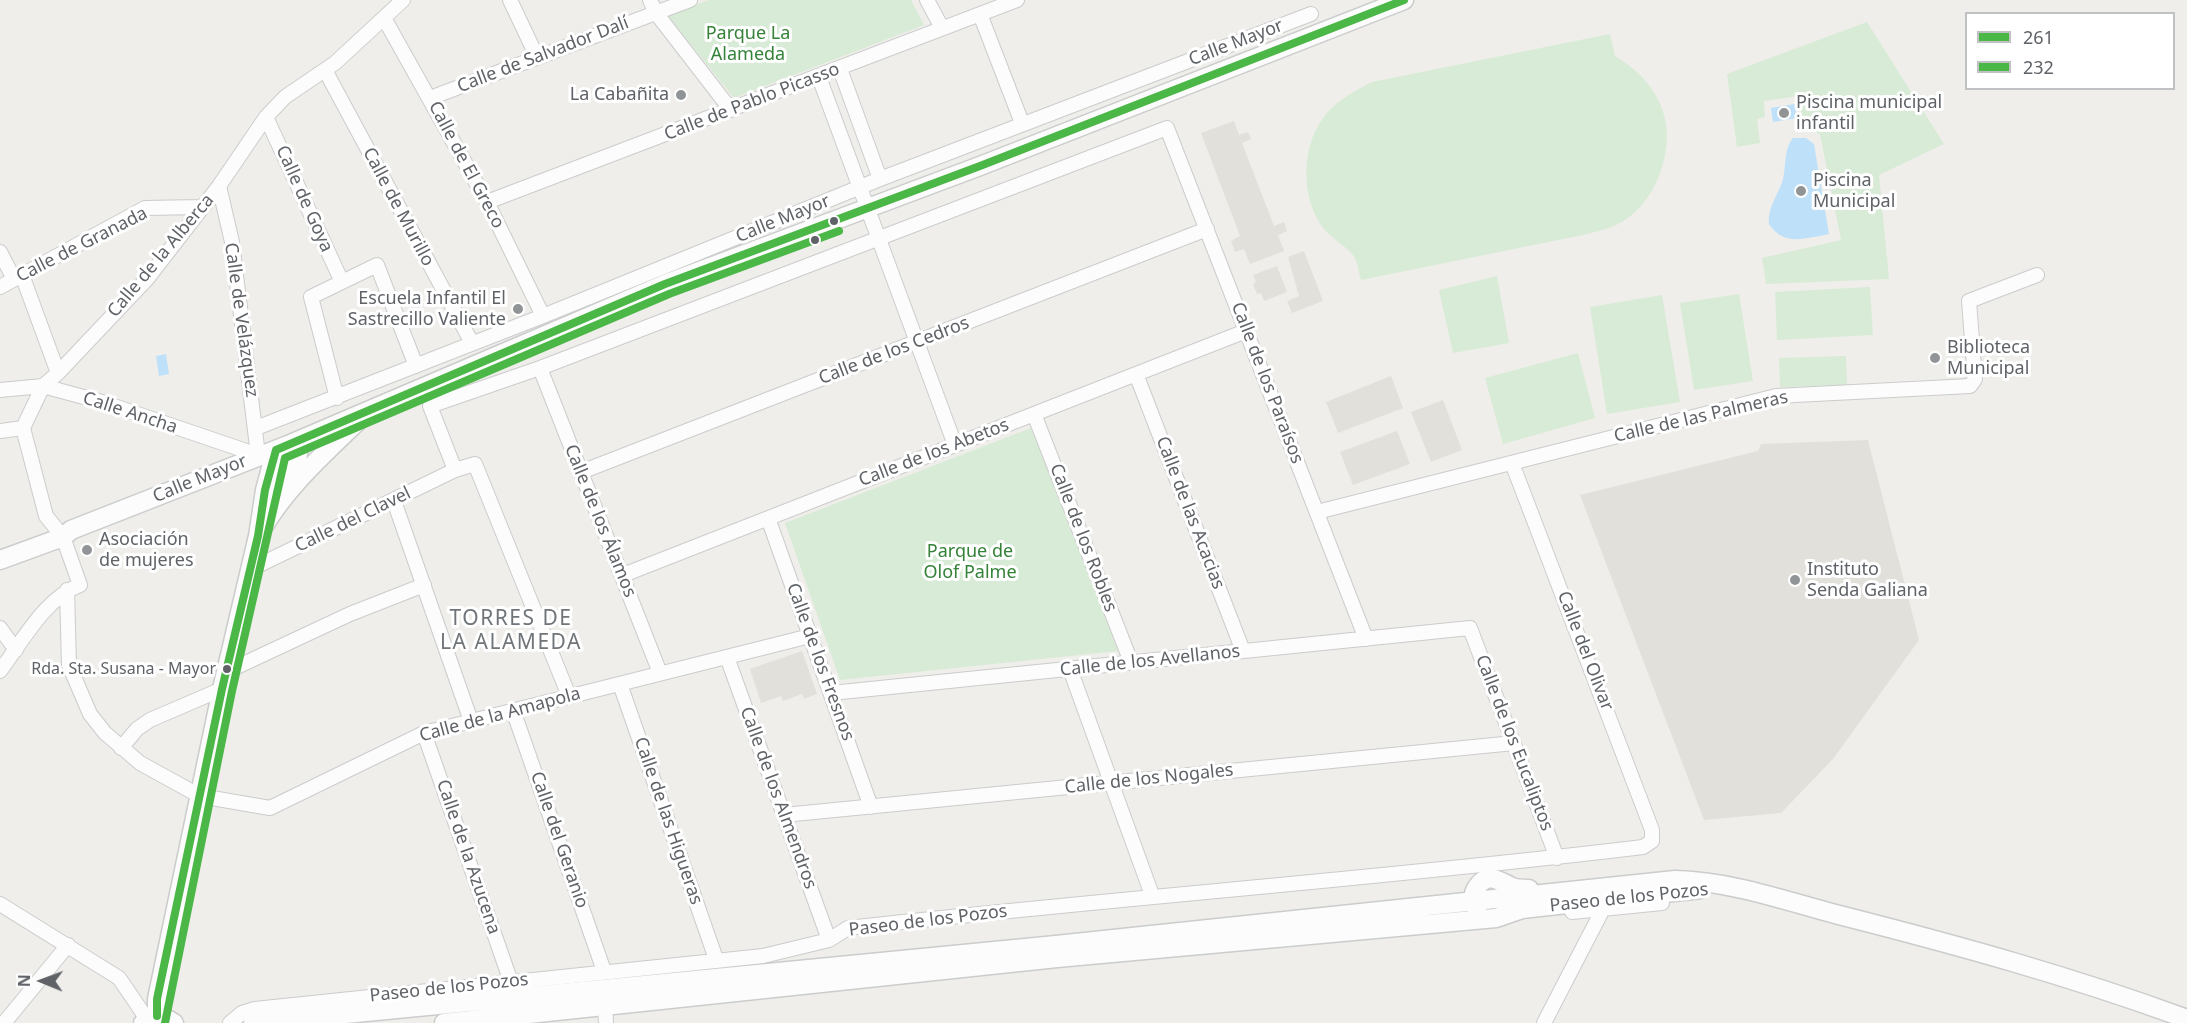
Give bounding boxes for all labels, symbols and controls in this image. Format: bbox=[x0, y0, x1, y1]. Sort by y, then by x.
street label: Calle de Salvador Dalí bbox=[454, 12, 632, 98]
legend bbox=[1965, 12, 2175, 90]
street label: Calle Mayor bbox=[1186, 15, 1286, 71]
park label: Parque La Alameda bbox=[706, 23, 790, 66]
text: 261 bbox=[2023, 25, 2054, 49]
text: 232 bbox=[2023, 55, 2054, 79]
street label: Calle de Pablo Picasso bbox=[661, 59, 843, 145]
place label: La Cabañita bbox=[570, 84, 669, 106]
marker: La Cabañita bbox=[674, 88, 688, 102]
place label: Piscina municipal infantil bbox=[1796, 92, 1942, 134]
street label: Calle de El Greco bbox=[423, 98, 509, 232]
marker: Piscina municipal infantil bbox=[1777, 106, 1791, 120]
street label: Calle de Goya bbox=[271, 142, 337, 256]
street label: Calle de Murillo bbox=[358, 144, 438, 270]
place label: Piscina Municipal bbox=[1813, 170, 1895, 213]
marker: Piscina Municipal bbox=[1794, 184, 1808, 198]
street label: Calle de la Alberca bbox=[103, 190, 219, 322]
street label: Calle Mayor bbox=[733, 190, 833, 248]
street label: Calle de Granada bbox=[13, 203, 151, 287]
unlabelled marker bbox=[828, 215, 840, 227]
unlabelled marker bbox=[809, 234, 821, 246]
street label: Calle de Velázquez bbox=[219, 241, 263, 399]
place label: Escuela Infantil El Sastrecillo Valiente bbox=[348, 288, 506, 330]
street label: Calle de los Paraísos bbox=[1226, 299, 1308, 467]
marker: Escuela Infantil El Sastrecillo Valiente bbox=[511, 302, 525, 316]
street label: Calle de los Cedros bbox=[816, 312, 972, 390]
place label: Biblioteca Municipal bbox=[1947, 337, 2030, 380]
marker: Biblioteca Municipal bbox=[1928, 351, 1942, 365]
street label: Calle de las Palmeras bbox=[1612, 386, 1790, 448]
street label: Calle Ancha bbox=[80, 388, 180, 438]
street label: Calle de los Abetos bbox=[856, 414, 1012, 492]
street label: Calle de las Acacias bbox=[1151, 434, 1229, 592]
street label: Calle de los Álamos bbox=[559, 441, 641, 601]
street label: Calle Mayor bbox=[150, 450, 250, 508]
street label: Calle de los Robles bbox=[1045, 461, 1121, 615]
street label: Calle del Clavel bbox=[292, 483, 414, 557]
place label: Asociación de mujeres bbox=[99, 529, 193, 572]
park label: Parque de Olof Palme bbox=[923, 541, 1017, 584]
marker: Asociación de mujeres bbox=[80, 543, 94, 557]
place label: Instituto Senda Galiana bbox=[1807, 559, 1928, 602]
marker: Instituto Senda Galiana bbox=[1788, 573, 1802, 587]
street label: Calle de los Fresnos bbox=[781, 580, 859, 744]
street label: Calle del Olivar bbox=[1552, 588, 1618, 714]
district label: TORRES DE LA ALAMEDA bbox=[440, 606, 582, 656]
street label: Calle de los Avellanos bbox=[1059, 641, 1241, 681]
street label: Calle de los Eucaliptos bbox=[1470, 652, 1558, 834]
place label: Rda. Sta. Susana - Mayor bbox=[31, 659, 216, 679]
marker: Rda. Sta. Susana - Mayor bbox=[221, 663, 233, 675]
street label: Calle de la Amapola bbox=[417, 683, 583, 747]
street label: Calle de los Almendros bbox=[735, 704, 821, 892]
street label: Calle de las Higueras bbox=[629, 734, 707, 908]
street label: Calle de los Nogales bbox=[1064, 759, 1234, 799]
street label: Calle del Geranio bbox=[525, 769, 593, 911]
street label: Calle de la Azucena bbox=[431, 777, 505, 937]
street label: Paseo de los Pozos bbox=[1548, 879, 1710, 917]
street label: Paseo de los Pozos bbox=[847, 901, 1009, 941]
north arrow bbox=[12, 951, 72, 1011]
street label: Paseo de los Pozos bbox=[368, 969, 530, 1007]
text: N bbox=[13, 974, 35, 987]

